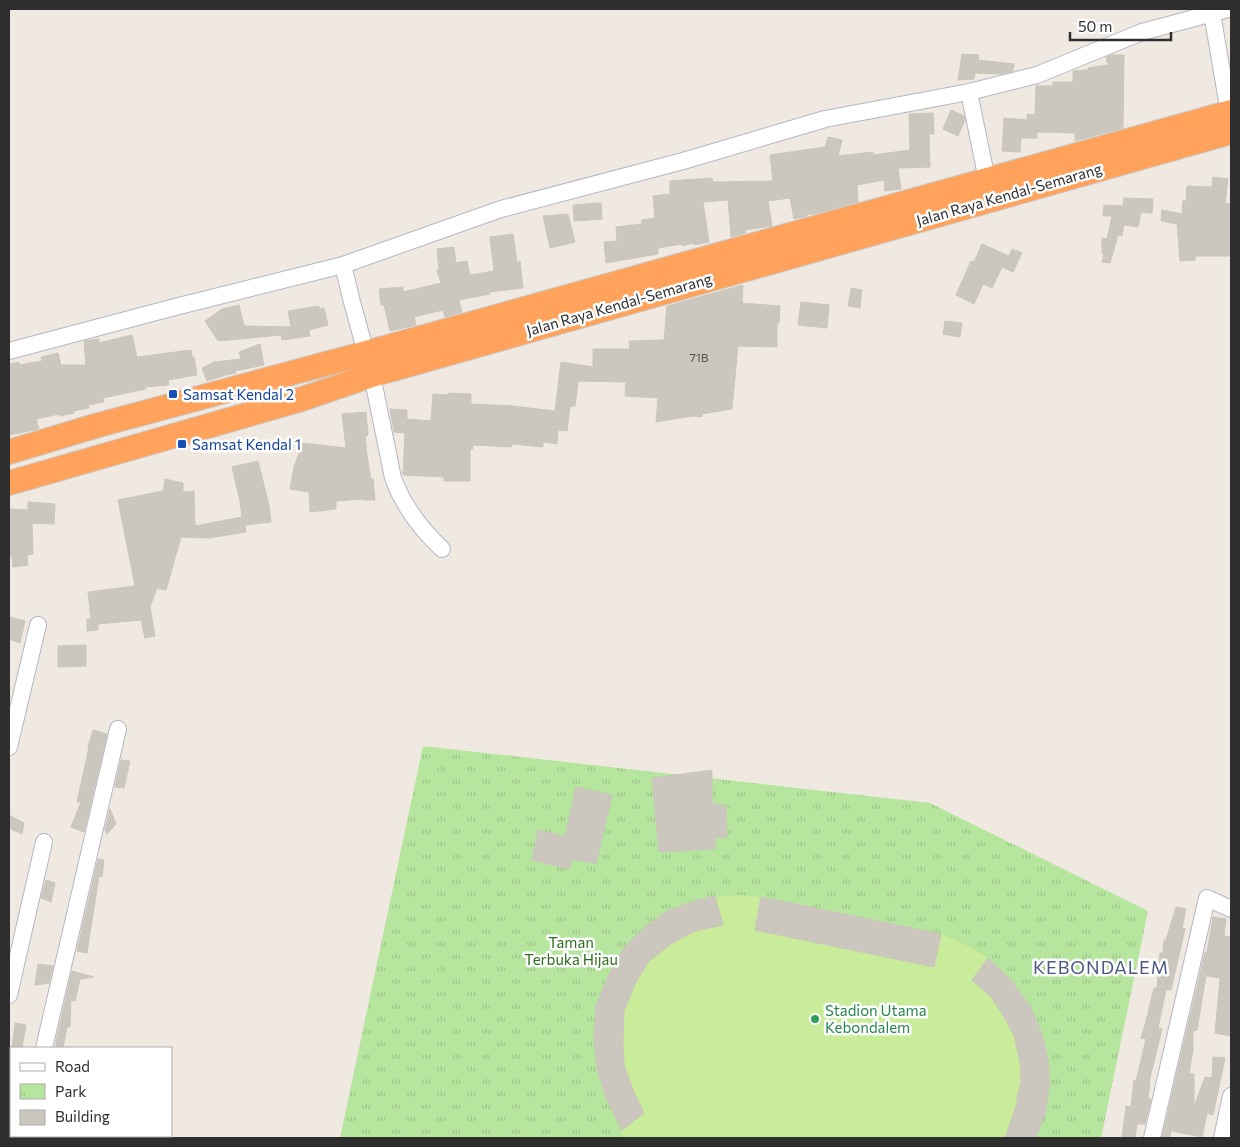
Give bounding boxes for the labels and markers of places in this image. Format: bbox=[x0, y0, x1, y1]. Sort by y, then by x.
place label: Samsat Kendal 2 bbox=[183, 385, 294, 403]
marker: Samsat Kendal 2 bbox=[167, 388, 179, 400]
place label: Samsat Kendal 1 bbox=[192, 435, 301, 453]
marker: Samsat Kendal 1 bbox=[176, 438, 188, 450]
place label: Stadion Utama Kebondalem bbox=[825, 1001, 926, 1036]
marker: Stadion Utama Kebondalem bbox=[809, 1013, 821, 1025]

